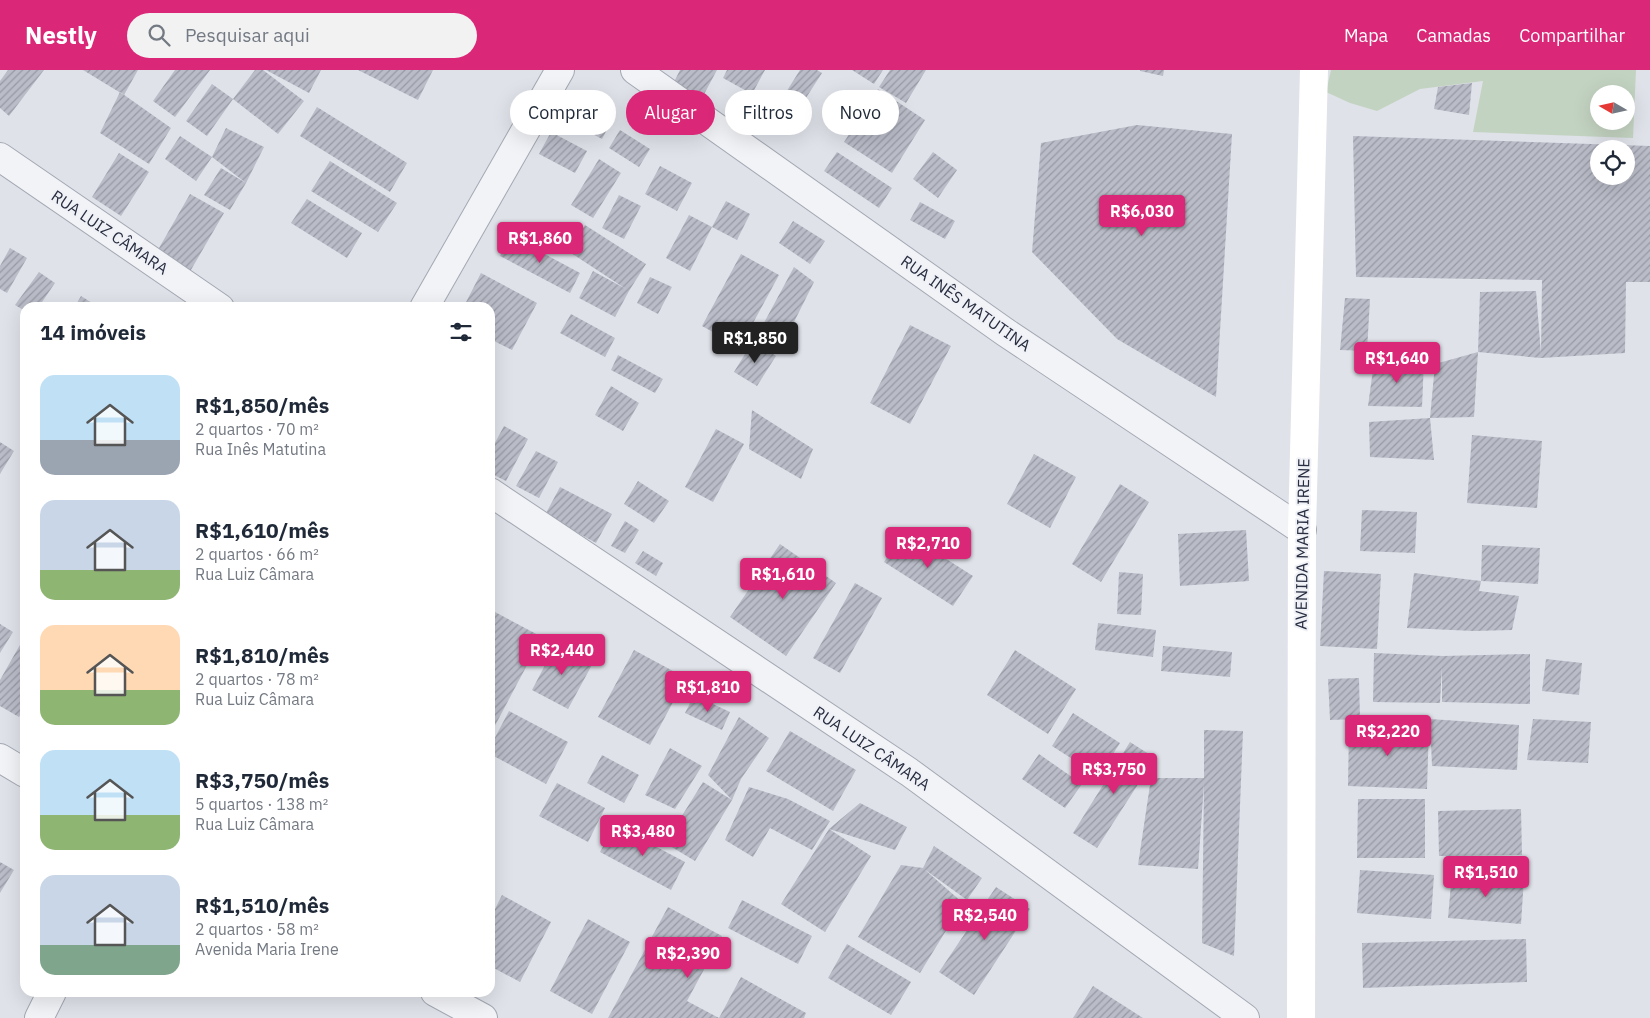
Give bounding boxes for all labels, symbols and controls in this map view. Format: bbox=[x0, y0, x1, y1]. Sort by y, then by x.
search box bbox=[127, 13, 477, 58]
text: Nestly bbox=[25, 19, 97, 51]
icon: search bbox=[145, 21, 173, 49]
text: Pesquisar aqui bbox=[185, 23, 310, 47]
text: Mapa bbox=[1344, 24, 1388, 47]
text: Camadas bbox=[1416, 24, 1491, 47]
text: Compartilhar bbox=[1519, 24, 1625, 47]
north arrow bbox=[1590, 85, 1635, 130]
map controls bbox=[1590, 85, 1635, 185]
chip: Comprar bbox=[510, 90, 616, 135]
chip: Alugar bbox=[626, 90, 715, 135]
chip: Filtros bbox=[725, 90, 812, 135]
chip: Novo bbox=[822, 90, 899, 135]
button: locate bbox=[1590, 140, 1635, 185]
street label: RUA LUIZ CÂMARA bbox=[48, 186, 172, 278]
pin: R$6,030 bbox=[1096, 194, 1188, 237]
text: R$6,030 bbox=[1110, 201, 1174, 221]
pin: R$1,860 bbox=[494, 222, 586, 264]
text: R$1,860 bbox=[508, 228, 572, 248]
street label: RUA INÊS MATUTINA bbox=[897, 251, 1035, 355]
text: 14 imóveis bbox=[40, 318, 146, 346]
icon: filters bbox=[447, 318, 475, 346]
pin: R$1,850 bbox=[709, 322, 801, 364]
text: R$1,850 bbox=[723, 328, 787, 348]
pin: R$1,640 bbox=[1351, 342, 1443, 384]
text: R$1,640 bbox=[1365, 348, 1429, 368]
text: R$1,850/mês bbox=[195, 391, 329, 419]
icon: home bbox=[80, 395, 140, 455]
text: 2 quartos · 70 m² bbox=[195, 419, 319, 439]
text: Rua Inês Matutina bbox=[195, 439, 326, 459]
street label: AVENIDA MARIA IRENE bbox=[1291, 458, 1313, 630]
text: R$1,610/mês bbox=[195, 516, 329, 544]
icon: home bbox=[80, 520, 140, 580]
pin: R$2,710 bbox=[882, 526, 974, 569]
text: R$2,710 bbox=[896, 533, 960, 553]
text: 2 quartos · 66 m² bbox=[195, 544, 319, 564]
pin: R$1,610 bbox=[737, 558, 829, 600]
text: Rua Luiz Câmara bbox=[195, 564, 314, 584]
text: R$1,610 bbox=[751, 564, 815, 584]
pin: R$2,440 bbox=[516, 634, 608, 676]
text: R$2,440 bbox=[530, 640, 594, 660]
text: R$1,810/mês bbox=[195, 641, 329, 669]
icon: home bbox=[80, 645, 140, 705]
text: 2 quartos · 78 m² bbox=[195, 669, 319, 689]
pin: R$1,810 bbox=[662, 670, 754, 713]
text: R$1,810 bbox=[676, 677, 740, 697]
text: Rua Luiz Câmara bbox=[195, 689, 314, 709]
street label: RUA LUIZ CÂMARA bbox=[810, 702, 934, 794]
pin: R$2,220 bbox=[1342, 714, 1434, 757]
text: R$2,220 bbox=[1356, 721, 1420, 741]
pin: R$3,750 bbox=[1068, 752, 1160, 795]
text: R$3,750 bbox=[1082, 759, 1146, 779]
text: R$3,750/mês bbox=[195, 766, 329, 794]
icon: home bbox=[80, 770, 140, 830]
text: 5 quartos · 138 m² bbox=[195, 794, 328, 814]
text: Rua Luiz Câmara bbox=[195, 814, 314, 834]
pin: R$3,480 bbox=[597, 814, 689, 857]
text: R$3,480 bbox=[611, 821, 675, 841]
pin: R$1,510 bbox=[1440, 856, 1532, 898]
text: R$1,510 bbox=[1454, 862, 1518, 882]
text: R$1,510/mês bbox=[195, 891, 329, 919]
icon: home bbox=[80, 895, 140, 955]
pin: R$2,540 bbox=[939, 898, 1031, 941]
text: R$2,540 bbox=[953, 905, 1017, 925]
text: 2 quartos · 58 m² bbox=[195, 919, 319, 939]
pin: R$2,390 bbox=[642, 936, 734, 979]
text: Avenida Maria Irene bbox=[195, 939, 339, 959]
text: R$2,390 bbox=[656, 943, 720, 963]

